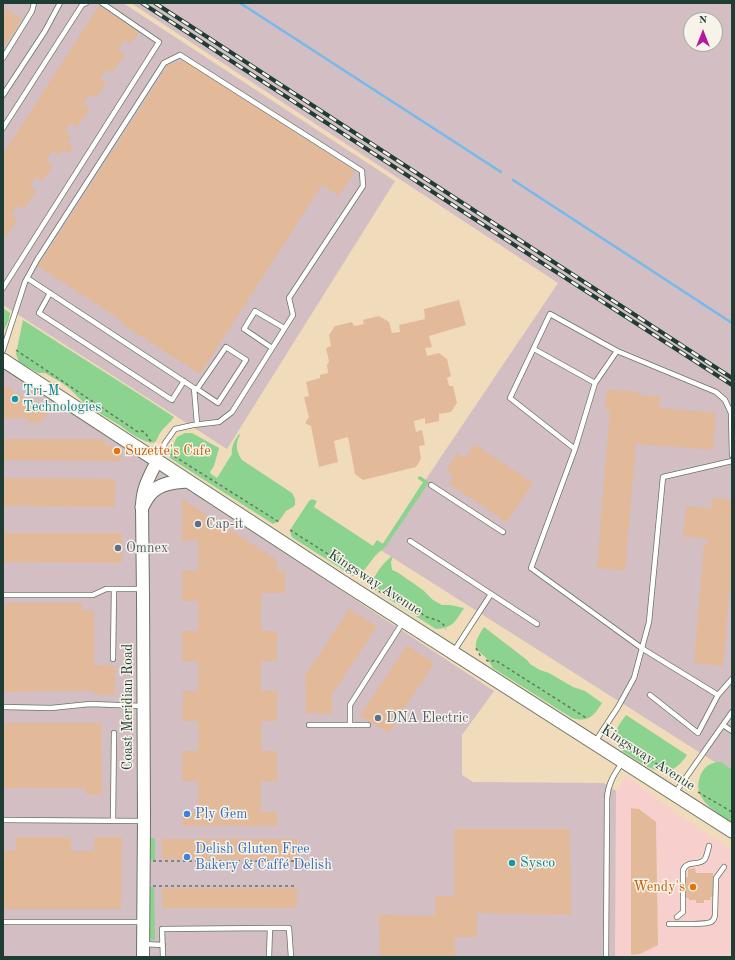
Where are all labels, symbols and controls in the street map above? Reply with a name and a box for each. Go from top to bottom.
north arrow [683,12,723,52]
text: N [699,15,707,26]
place label: Tri-M Technologies [23,383,101,416]
marker: Tri-M Technologies [10,394,20,404]
place label: Suzette's Cafe [125,443,211,459]
marker: Suzette's Cafe [112,446,122,456]
place label: Cap-it [206,516,243,532]
marker: Cap-it [193,519,203,529]
place label: Omnex [126,540,168,556]
marker: Omnex [113,543,123,553]
street label: Kingsway Avenue [325,546,425,620]
street label: Coast Meridian Road [120,644,136,770]
place label: DNA Electric [386,710,468,726]
marker: DNA Electric [373,713,383,723]
street label: Kingsway Avenue [598,721,698,795]
place label: Ply Gem [195,806,247,822]
marker: Ply Gem [182,809,192,819]
place label: Delish Gluten Free Bakery & Caffé Delish [195,841,332,874]
marker: Delish Gluten Free Bakery & Caffé Delish [182,852,192,862]
place label: Sysco [520,855,555,871]
marker: Sysco [507,858,517,868]
place label: Wendy's [633,879,685,895]
marker: Wendy's [688,882,698,892]

